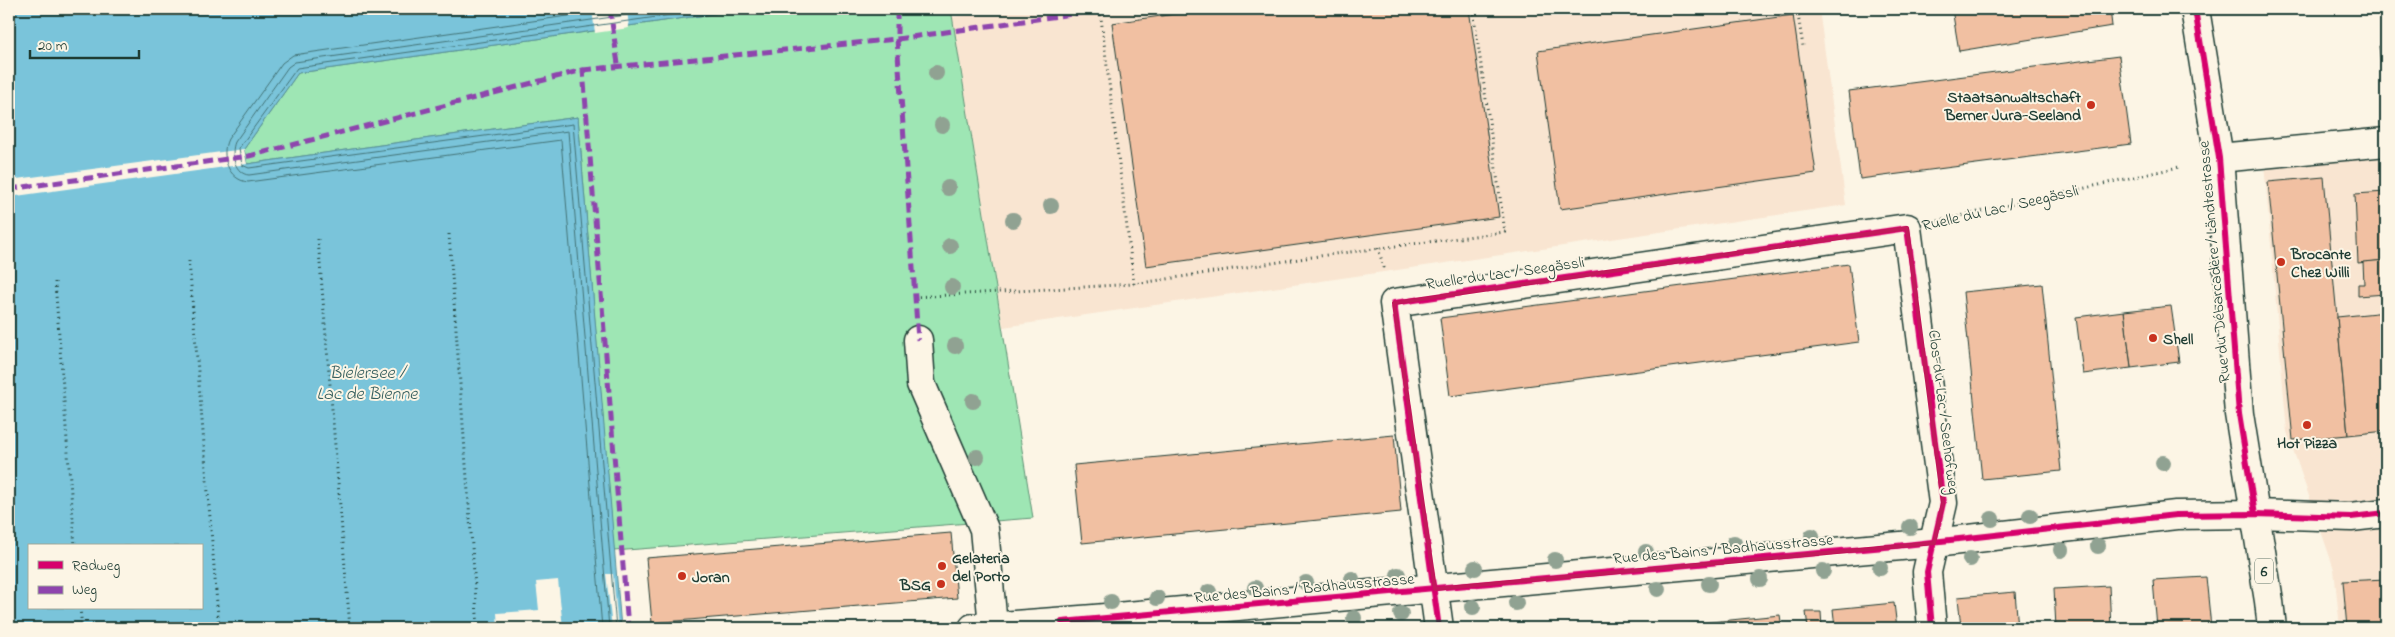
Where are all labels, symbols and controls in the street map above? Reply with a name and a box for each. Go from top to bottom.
scale bar [30,28,139,60]
text: 20 m [38,35,68,57]
place label: Staatsanwaltschaft Berner Jura-Seeland [1944,86,2082,128]
marker: Staatsanwaltschaft Berner Jura-Seeland [2085,99,2097,111]
street label: Rue du Débarcadère / Ländtestrasse [2192,139,2238,384]
street label: Ruelle du Lac / Seegässli [1920,179,2081,239]
place label: Brocante Chez Willi [2290,243,2352,285]
street label: Ruelle du Lac / Seegässli [1424,251,1586,297]
marker: Brocante Chez Willi [2275,256,2287,268]
place label: Shell [2163,328,2194,352]
street label: Clos-du-Lac / Seehofweg [1921,329,1965,496]
marker: Shell [2147,332,2159,344]
water label: Bielersee / Lac de Bienne [317,361,418,408]
marker: Hot Pizza [2301,419,2313,431]
place label: Hot Pizza [2277,432,2337,456]
street label: Rue des Bains / Badhausstrasse [1612,528,1835,572]
legend [28,544,202,610]
place label: Gelateria del Porto [952,547,1010,589]
text: Radweg [72,555,120,578]
road number: 6 [2255,558,2273,584]
marker: Gelateria del Porto [936,560,948,572]
place label: Joran [692,566,730,590]
street label: Rue des Bains / Badhausstrasse [1193,567,1416,611]
marker: Joran [676,570,688,582]
place label: BSG [899,574,931,598]
marker: BSG [935,578,947,590]
text: Weg [72,579,97,602]

